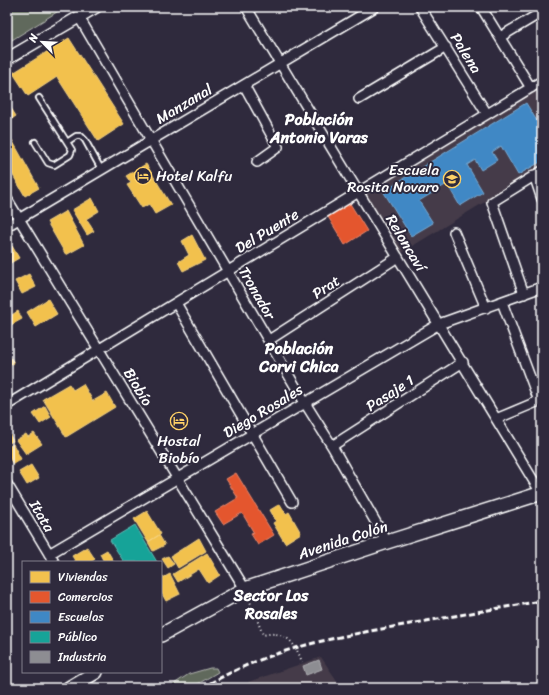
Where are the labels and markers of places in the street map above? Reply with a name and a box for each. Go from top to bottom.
place label: Escuela Rosita Novaro [347,157,440,200]
place label: Hotel Kalfu [156,163,232,189]
hotel icon: Hotel Kalfu [133,166,153,186]
school or university icon: Escuela Rosita Novaro [442,169,462,189]
hotel icon: Hostal Biobío [169,411,189,431]
place label: Hostal Biobío [157,428,201,471]

